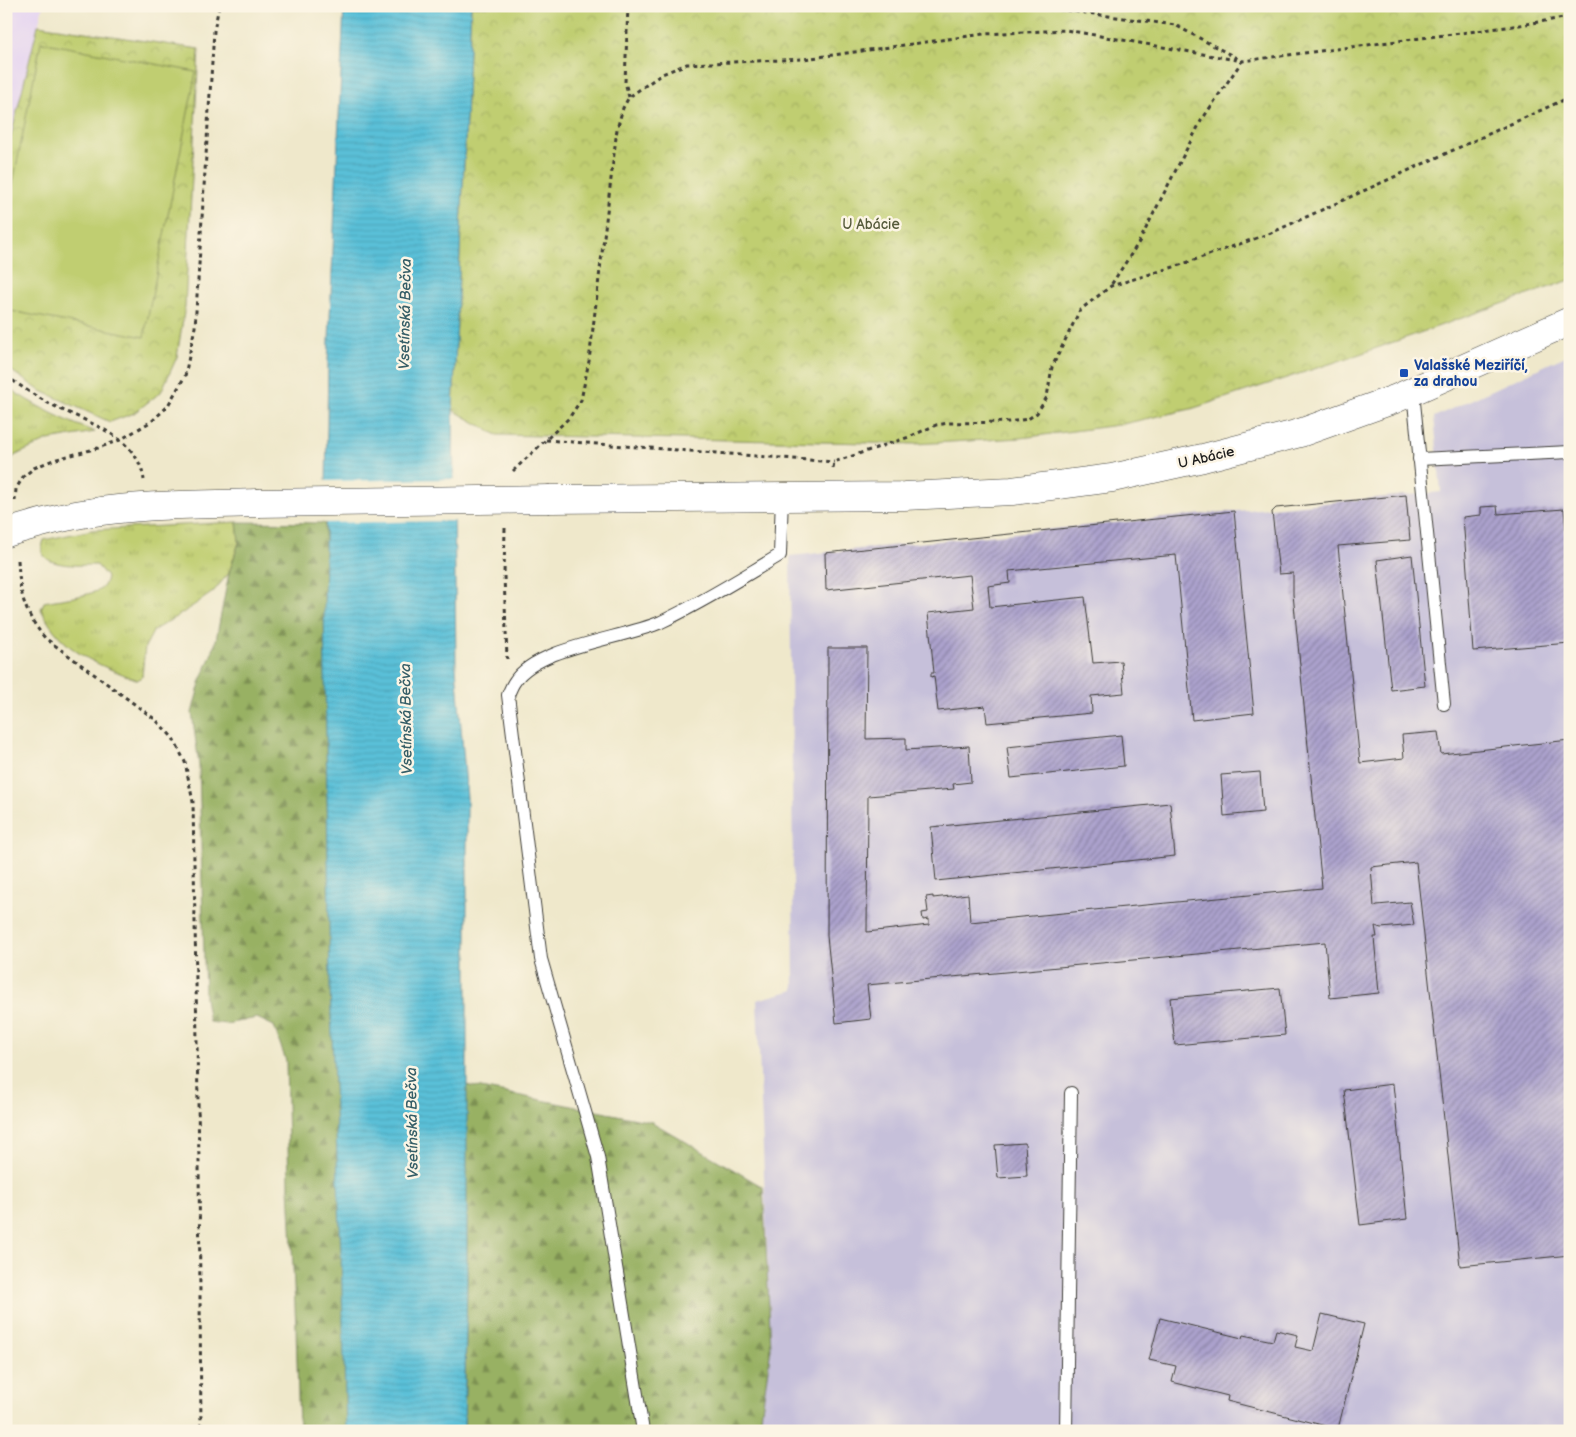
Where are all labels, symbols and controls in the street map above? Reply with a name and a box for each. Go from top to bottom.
park label: U Abácie [842,216,900,233]
water label: Vsetínská Bečva [395,258,416,370]
place label: Valašské Meziříčí, za drahou [1414,357,1528,390]
marker: Valašské Meziříčí, za drahou [1398,367,1410,379]
street label: U Abácie [1176,443,1236,472]
water label: Vsetínská Bečva [396,663,417,775]
water label: Vsetínská Bečva [402,1067,423,1179]

